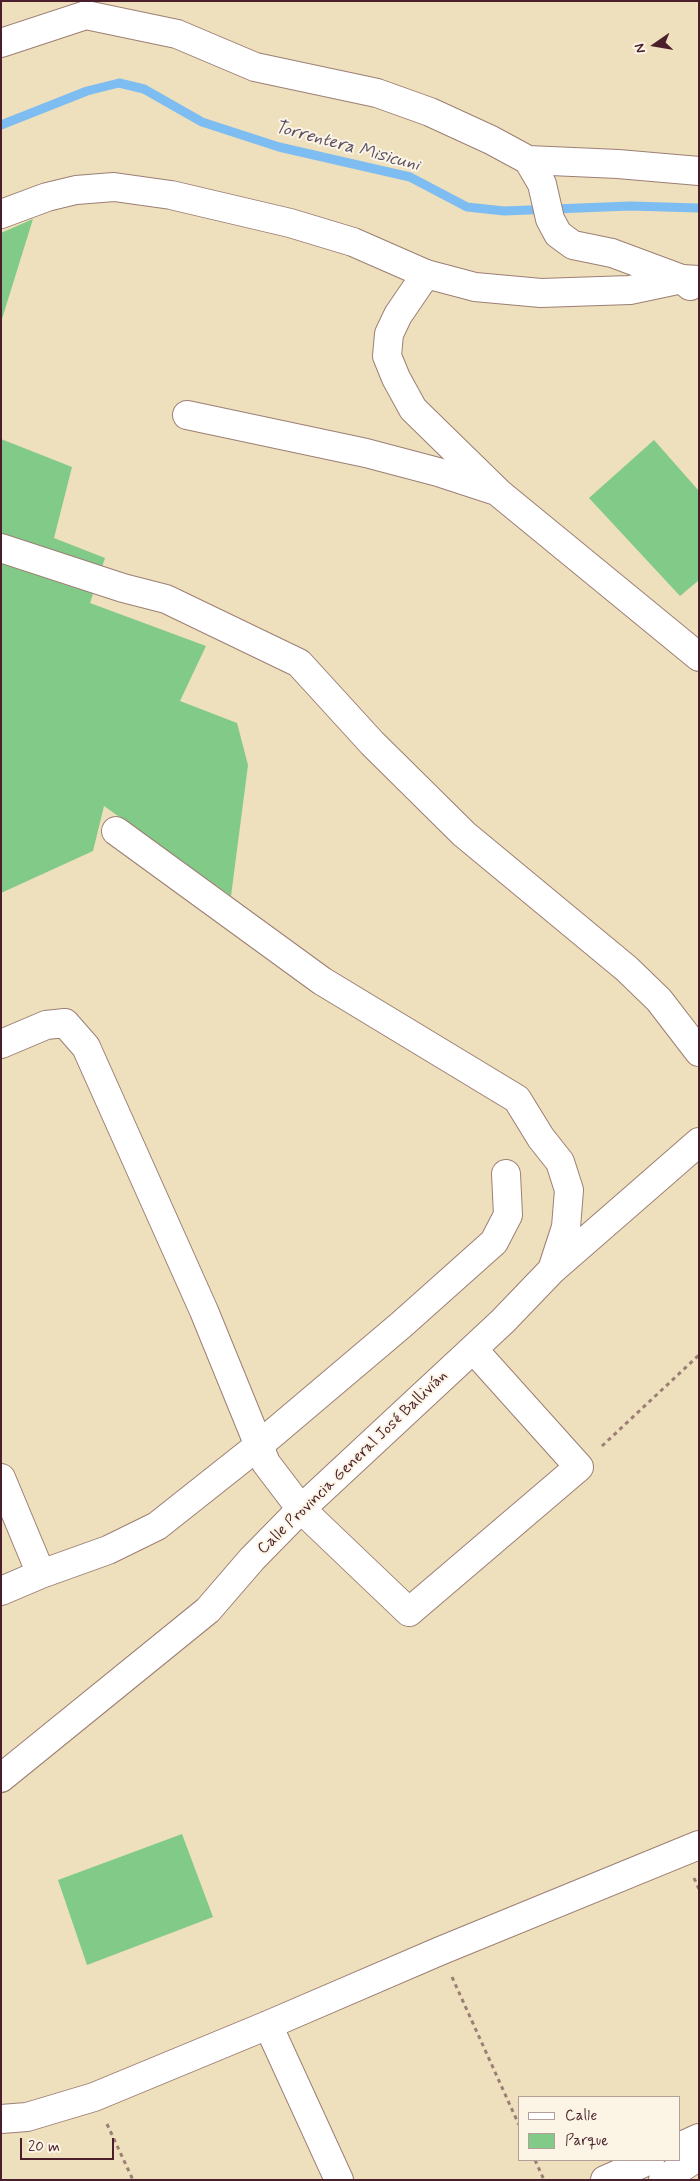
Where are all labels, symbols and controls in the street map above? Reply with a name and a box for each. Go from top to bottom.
north arrow [630,20,680,70]
text: N [631,42,650,55]
water label: Torrentera Misicuni [272,117,422,177]
street label: Calle Provincia General José Ballivián [254,1367,452,1559]
legend [518,2096,680,2161]
text: Calle [565,2106,597,2126]
scale bar [22,2128,116,2160]
text: Parque [565,2131,608,2151]
text: 20 m [28,2137,60,2157]

